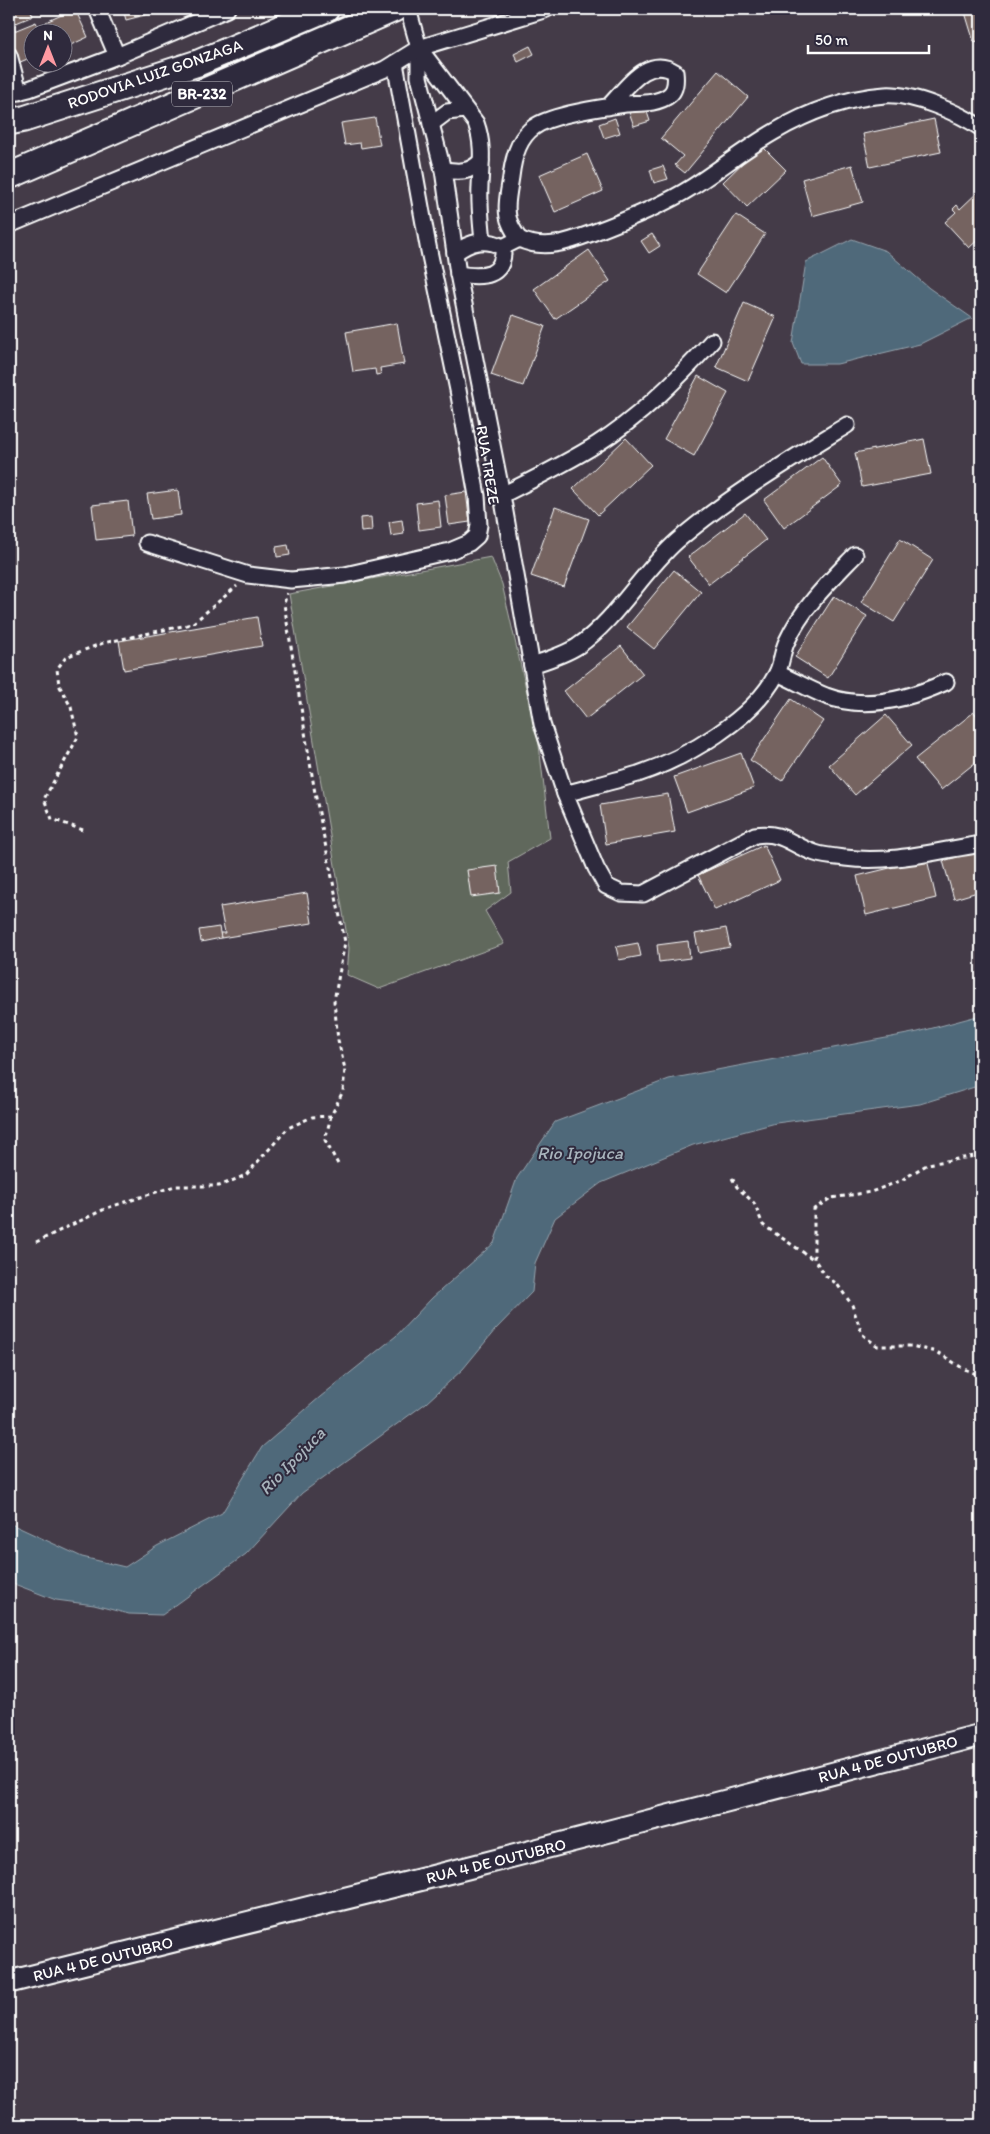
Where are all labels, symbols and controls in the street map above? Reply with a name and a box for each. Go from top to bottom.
north arrow [22,22,72,72]
scale bar [808,22,929,54]
text: N [43,27,53,44]
text: 50 m [815,31,848,49]
street label: RODOVIA LUIZ GONZAGA [65,35,245,113]
road number: BR-232 [172,82,232,106]
street label: RUA TREZE [472,424,504,506]
water label: Rio Ipojuca [537,1142,624,1164]
water label: Rio Ipojuca [254,1422,330,1499]
street label: RUA 4 DE OUTUBRO [816,1731,960,1787]
street label: RUA 4 DE OUTUBRO [424,1834,568,1888]
street label: RUA 4 DE OUTUBRO [31,1932,175,1986]

